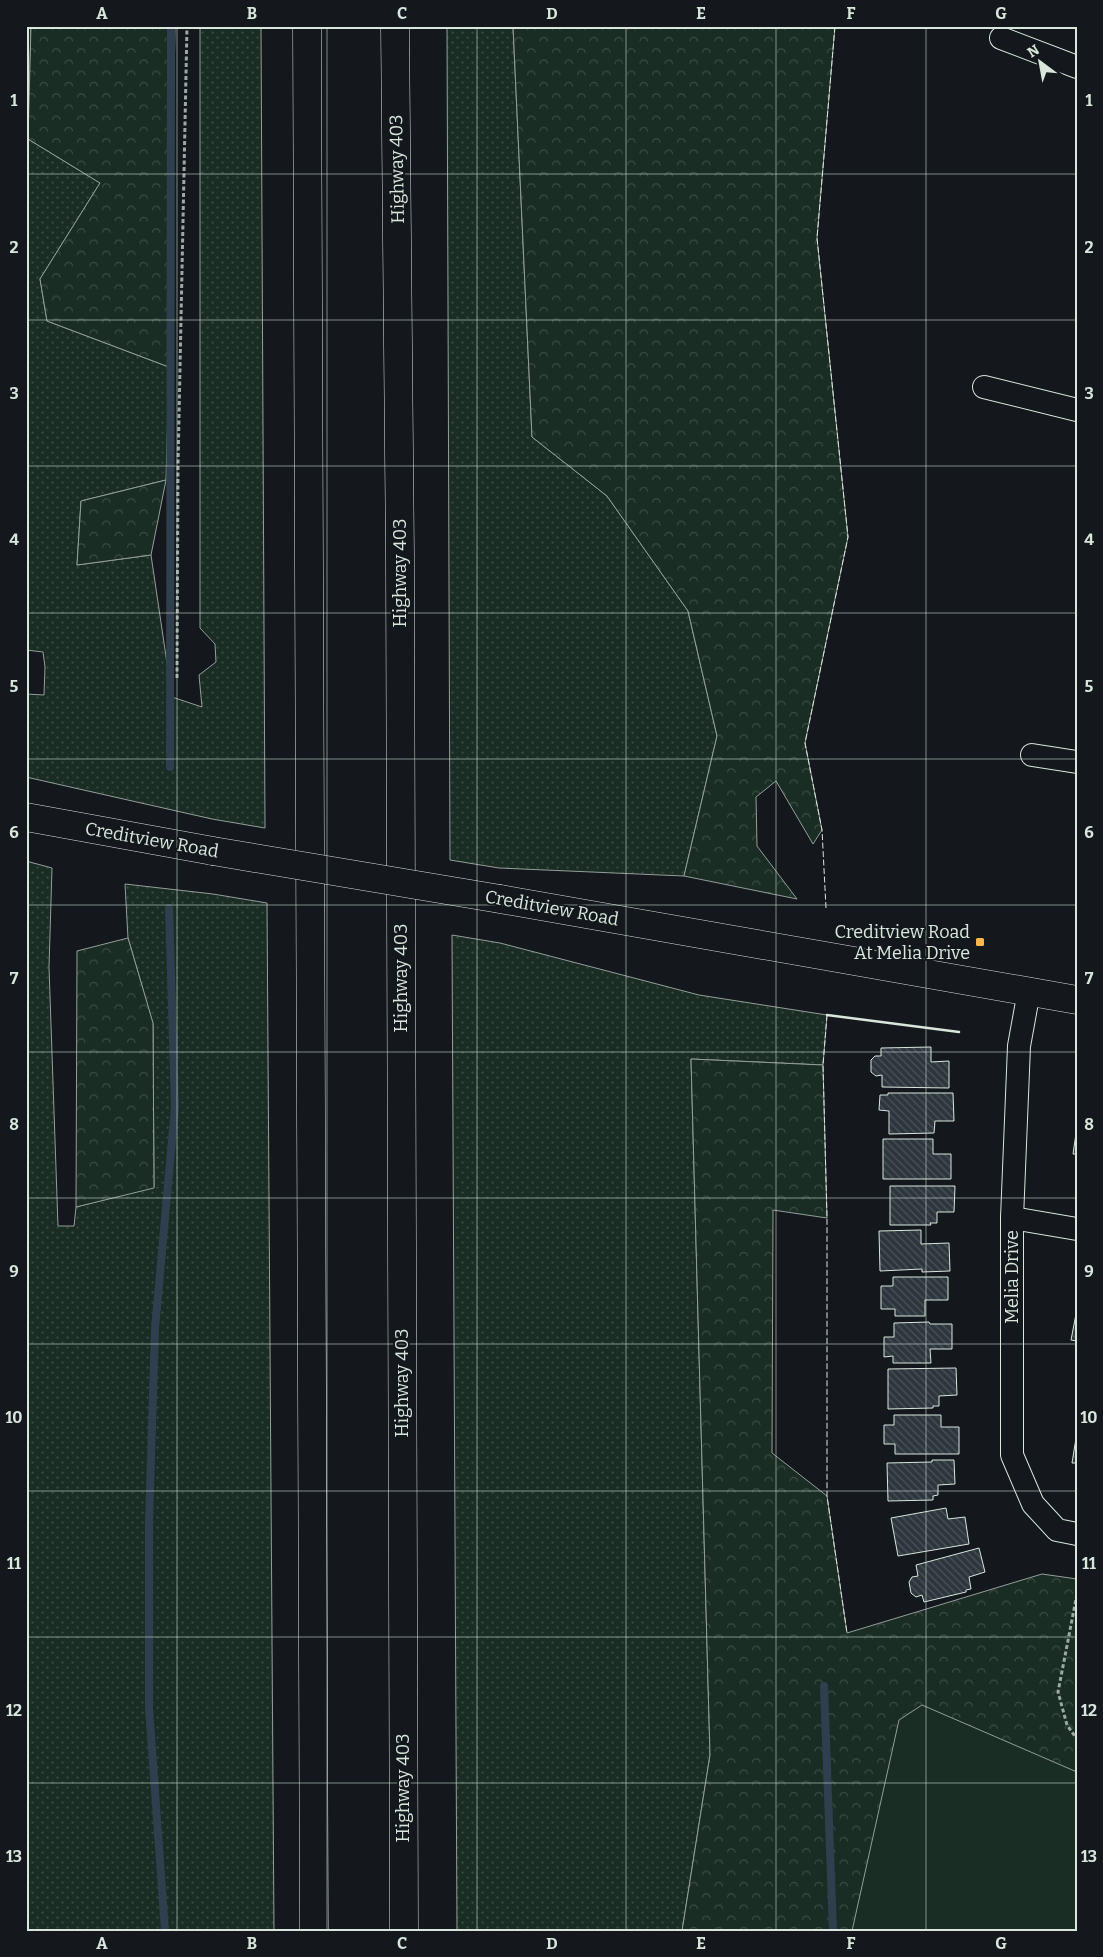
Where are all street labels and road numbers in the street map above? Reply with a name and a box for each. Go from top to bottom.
street label: Highway 403 [385,114,409,224]
street label: Highway 403 [389,518,411,628]
street label: Creditview Road [83,817,221,863]
street label: Creditview Road [483,885,621,931]
street label: Highway 403 [390,923,412,1033]
street label: Melia Drive [1001,1230,1023,1324]
street label: Highway 403 [391,1328,413,1438]
street label: Highway 403 [392,1733,414,1843]

